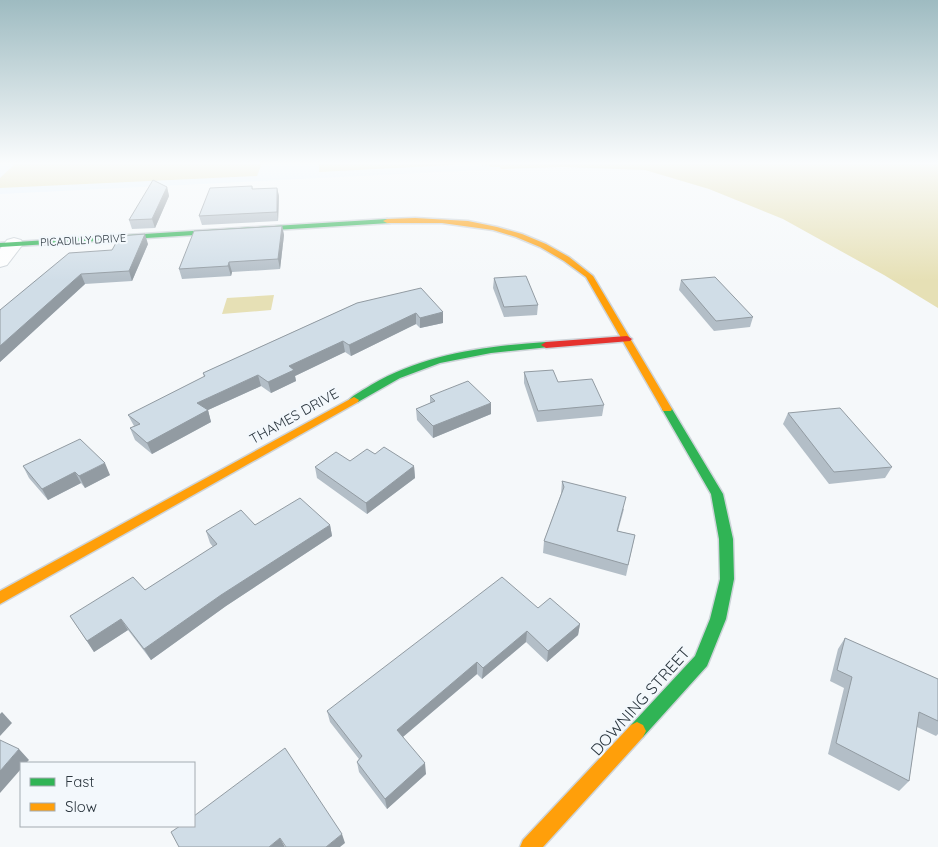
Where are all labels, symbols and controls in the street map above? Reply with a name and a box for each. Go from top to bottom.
street label: PICADILLY DRIVE [40,231,126,249]
street label: THAMES DRIVE [246,384,342,448]
street label: DOWNING STREET [586,642,694,759]
legend [20,762,195,827]
text: Fast [65,772,94,791]
text: Slow [65,797,97,816]

